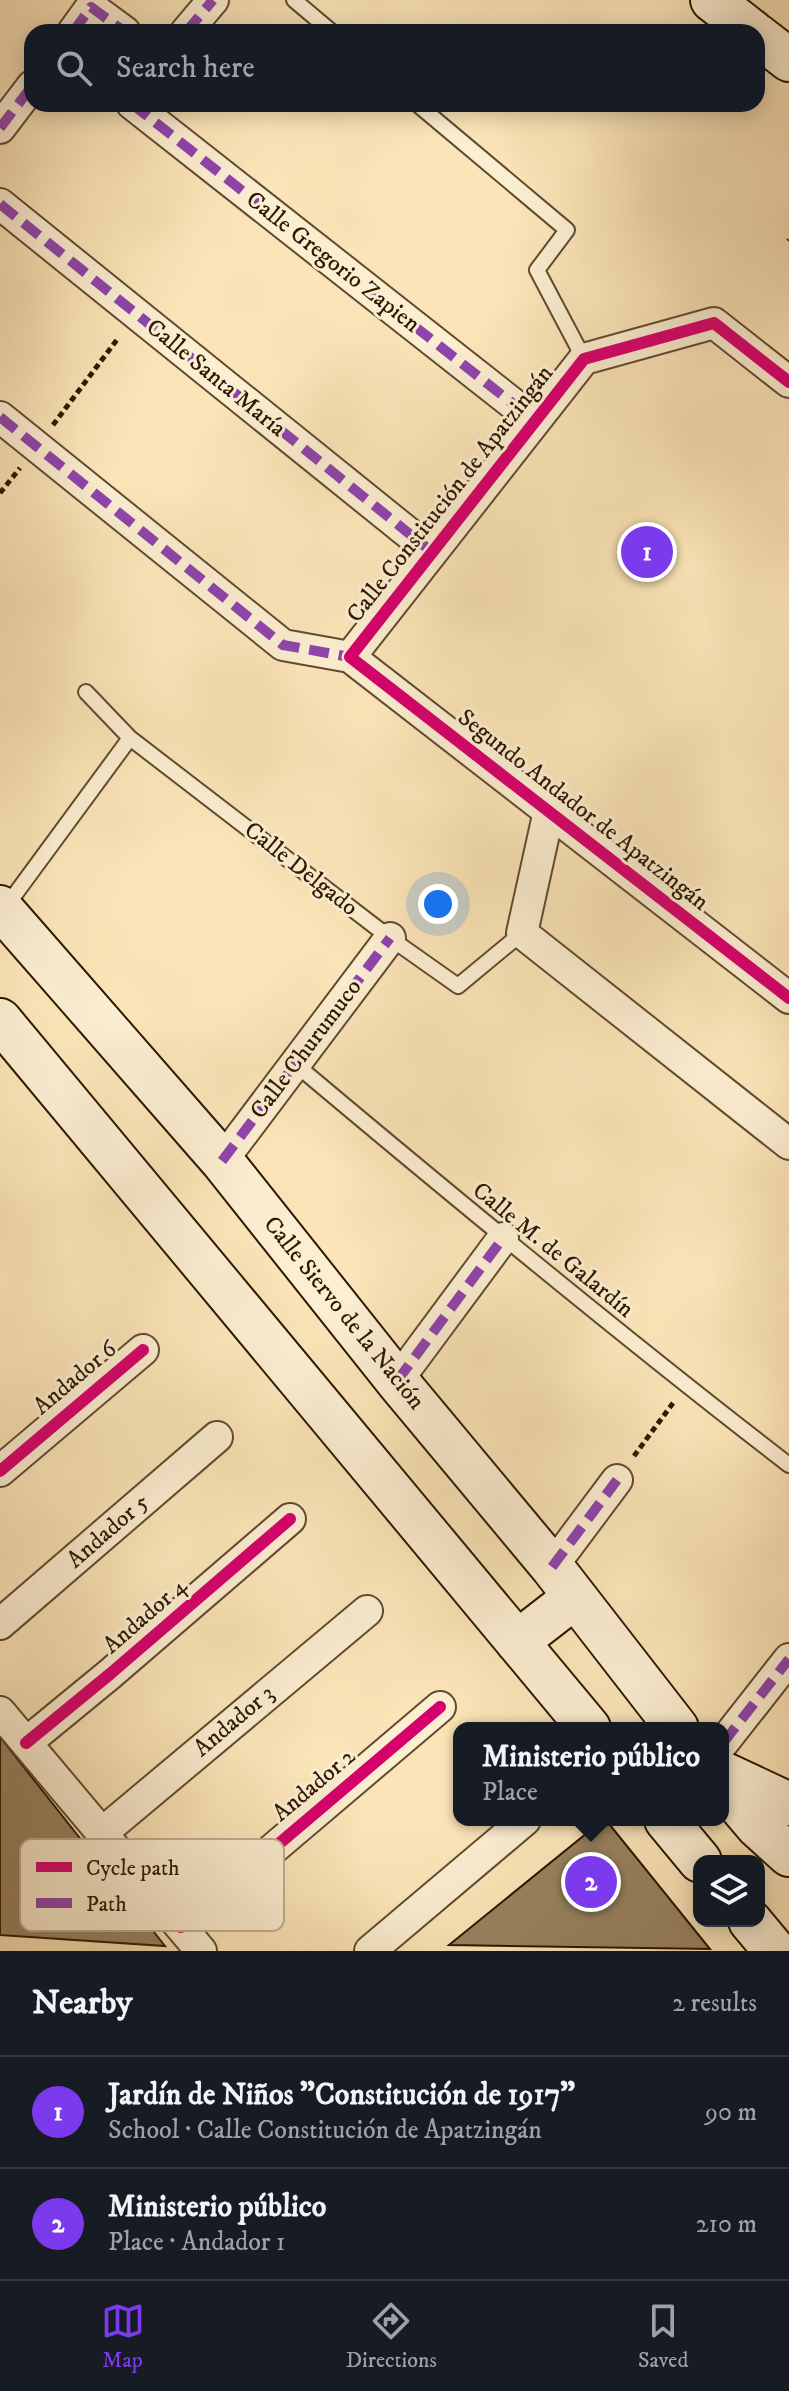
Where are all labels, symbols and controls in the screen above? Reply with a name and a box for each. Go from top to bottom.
search box [24,24,765,112]
icon: search [52,46,96,90]
text: Search here [116,50,255,87]
street label: Calle Gregorio Zapien [240,185,426,340]
street label: Calle Santa María [140,312,293,444]
street label: Calle Constitución de Apatzingán [340,359,560,629]
pin: 1 [621,522,673,582]
street label: Segundo Andador de Apatzingán [451,703,715,918]
street label: Calle Delgado [238,815,364,923]
your location [418,884,458,924]
street label: Calle Churumuco [244,973,368,1125]
street label: Calle M. de Galardín [466,1176,640,1325]
street label: Calle Siervo de la Nación [257,1210,432,1416]
street label: Andador 6 [27,1333,124,1422]
street label: Andador 5 [61,1487,155,1575]
street label: Andador 4 [97,1571,194,1661]
street label: Andador 3 [187,1678,281,1764]
popup [453,1722,729,1826]
text: Ministerio público [482,1739,700,1776]
street label: Andador 2 [266,1741,362,1828]
text: Place [482,1776,538,1809]
legend [20,1839,284,1931]
pin: 2 [565,1852,617,1912]
text: Cycle path [86,1855,180,1882]
map controls [693,1855,765,1927]
button: layers [693,1855,765,1927]
text: Path [86,1891,127,1918]
text: Nearby [32,1982,133,2024]
text: 2 results [672,1987,757,2020]
text: Jardín de Niños "Constitución de 1917" [108,2077,575,2114]
text: 1 [53,2096,63,2129]
text: 90 m [705,2096,757,2129]
text: School · Calle Constitución de Apatzingán [108,2114,542,2147]
text: Ministerio público [108,2189,326,2226]
text: 2 [52,2208,64,2241]
text: 210 m [696,2208,757,2241]
text: Place · Andador 1 [108,2226,286,2259]
tab: Map [101,2299,145,2374]
tab: Directions [346,2299,437,2374]
tab: Saved [638,2299,688,2374]

